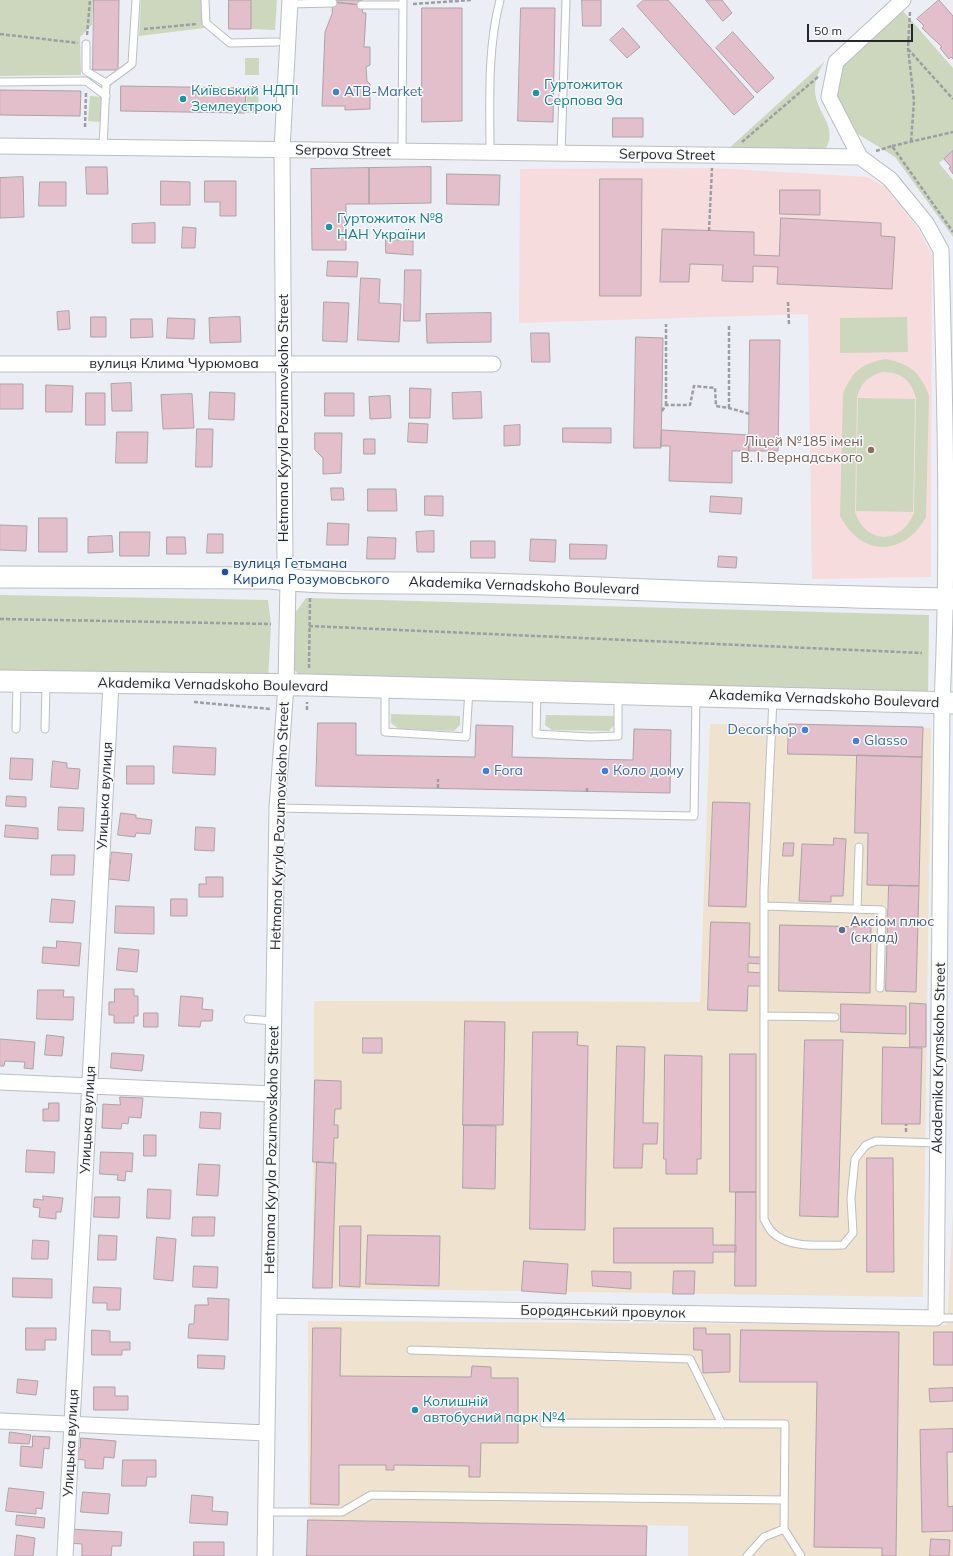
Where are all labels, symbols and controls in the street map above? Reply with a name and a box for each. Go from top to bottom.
scale bar [809,16,915,42]
text: 50 m [814,23,842,38]
place label: Гуртожиток Серпова 9а [544,77,623,110]
place label: Київський НДПІ Землеустрою [191,83,299,116]
place label: ATB-Market [344,84,422,100]
marker: ATB-Market [331,87,341,97]
marker: Гуртожиток Серпова 9а [531,88,541,98]
marker: Київський НДПІ Землеустрою [178,94,188,104]
street label: Serpova Street [295,142,391,160]
street label: Serpova Street [619,146,715,164]
place label: Гуртожиток №8 НАН України [337,211,443,244]
marker: Гуртожиток №8 НАН України [324,222,334,232]
street label: Hetmana Kyryla Pozumovskoho Street [276,294,292,542]
street label: вулиця Клима Чурюмова [89,356,259,372]
place label: Ліцей №185 імені В. І. Вернадського [740,434,863,466]
marker: Ліцей №185 імені В. І. Вернадського [866,445,876,455]
place label: вулиця Гетьмана Кирила Розумовського [233,556,390,588]
marker: вулиця Гетьмана Кирила Розумовського [220,567,230,577]
street label: Akademika Vernadskoho Boulevard [408,574,640,598]
street label: Akademika Vernadskoho Boulevard [98,675,328,695]
street label: Akademika Vernadskoho Boulevard [708,687,940,711]
street label: Hetmana Kyryla Pozumovskoho Street [267,702,293,950]
place label: Decorshop [728,722,797,738]
marker: Decorshop [800,725,810,735]
place label: Glasso [864,733,908,749]
marker: Glasso [851,736,861,746]
street label: Улицька вулиця [94,741,116,851]
place label: Fora [494,763,523,779]
place label: Коло дому [613,763,684,779]
marker: Fora [481,766,491,776]
marker: Коло дому [600,766,610,776]
place label: Аксіом плюс (склад) [850,914,934,946]
marker: Аксіом плюс (склад) [837,925,847,935]
street label: Akademika Krymskoho Street [929,962,949,1154]
street label: Hetmana Kyryla Pozumovskoho Street [261,1026,283,1274]
street label: Улицька вулиця [77,1065,99,1175]
street label: Бородянський провулок [520,1302,686,1322]
street label: Улицька вулиця [60,1388,82,1498]
place label: Колишній автобусний парк №4 [423,1394,565,1426]
marker: Колишній автобусний парк №4 [410,1405,420,1415]

